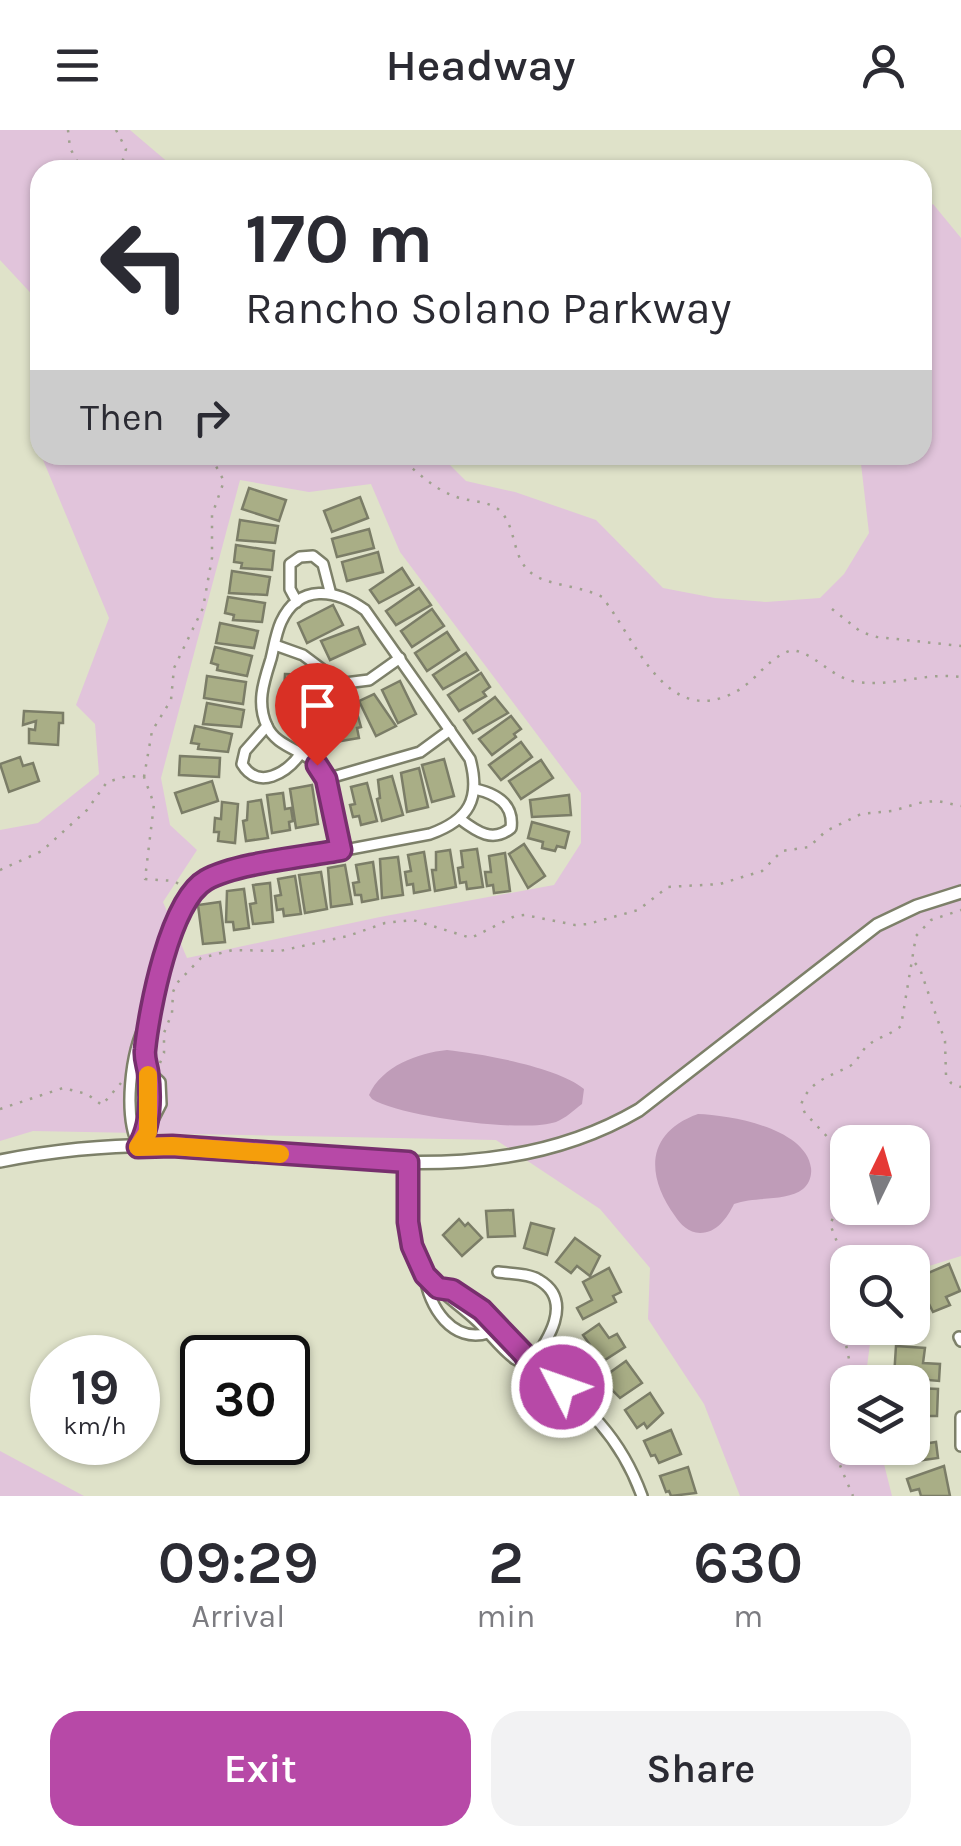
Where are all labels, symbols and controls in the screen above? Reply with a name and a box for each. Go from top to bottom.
icon: menu [50,38,105,93]
icon: person [856,38,911,93]
text: Headway [386,39,575,91]
text: 170 m [245,198,433,280]
icon: left [80,200,210,330]
text: Rancho Solano Parkway [245,282,731,334]
icon: right [184,390,239,445]
text: Then [80,395,164,440]
pin [275,663,360,766]
icon: arrive [290,678,345,733]
north arrow [830,1125,930,1225]
map controls [830,1125,930,1465]
button: search [830,1245,930,1345]
speed limit sign: 30 [180,1335,310,1465]
position arrow [510,1335,614,1439]
text: 19 [71,1358,119,1417]
button: layers [830,1365,930,1465]
text: km/h [63,1411,127,1440]
text: 09:29 [158,1528,319,1598]
text: 2 [488,1528,524,1598]
text: 630 [693,1528,803,1598]
text: Arrival [191,1598,285,1635]
text: min [477,1598,535,1635]
text: m [733,1598,763,1635]
button: Exit [50,1711,471,1826]
button: Share [491,1711,911,1826]

